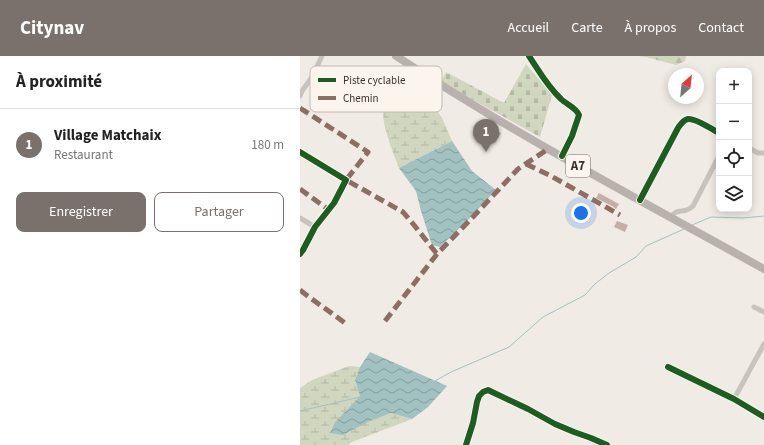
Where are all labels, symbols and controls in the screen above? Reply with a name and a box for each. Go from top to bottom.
text: Citynav [20,15,84,42]
text: Accueil [508,18,549,38]
text: Carte [571,18,603,38]
text: À propos [625,18,676,38]
text: Contact [698,18,744,38]
legend [310,66,442,112]
north arrow [668,68,704,104]
map controls [716,68,752,212]
button: + [716,68,752,104]
text: À proximité [16,70,102,94]
text: Piste cyclable [343,73,406,88]
text: Chemin [343,91,379,106]
button: − [716,104,752,140]
pin: 1 [473,119,499,152]
text: Village Matchaix [54,125,161,146]
text: 1 [26,136,32,154]
text: 180 m [251,136,284,154]
button: locate [716,140,752,176]
text: Restaurant [54,146,113,164]
road number: A7 [566,155,590,177]
button: layers [716,176,752,212]
button: Enregistrer [16,192,146,232]
button: Partager [154,192,284,232]
your location [571,203,591,223]

